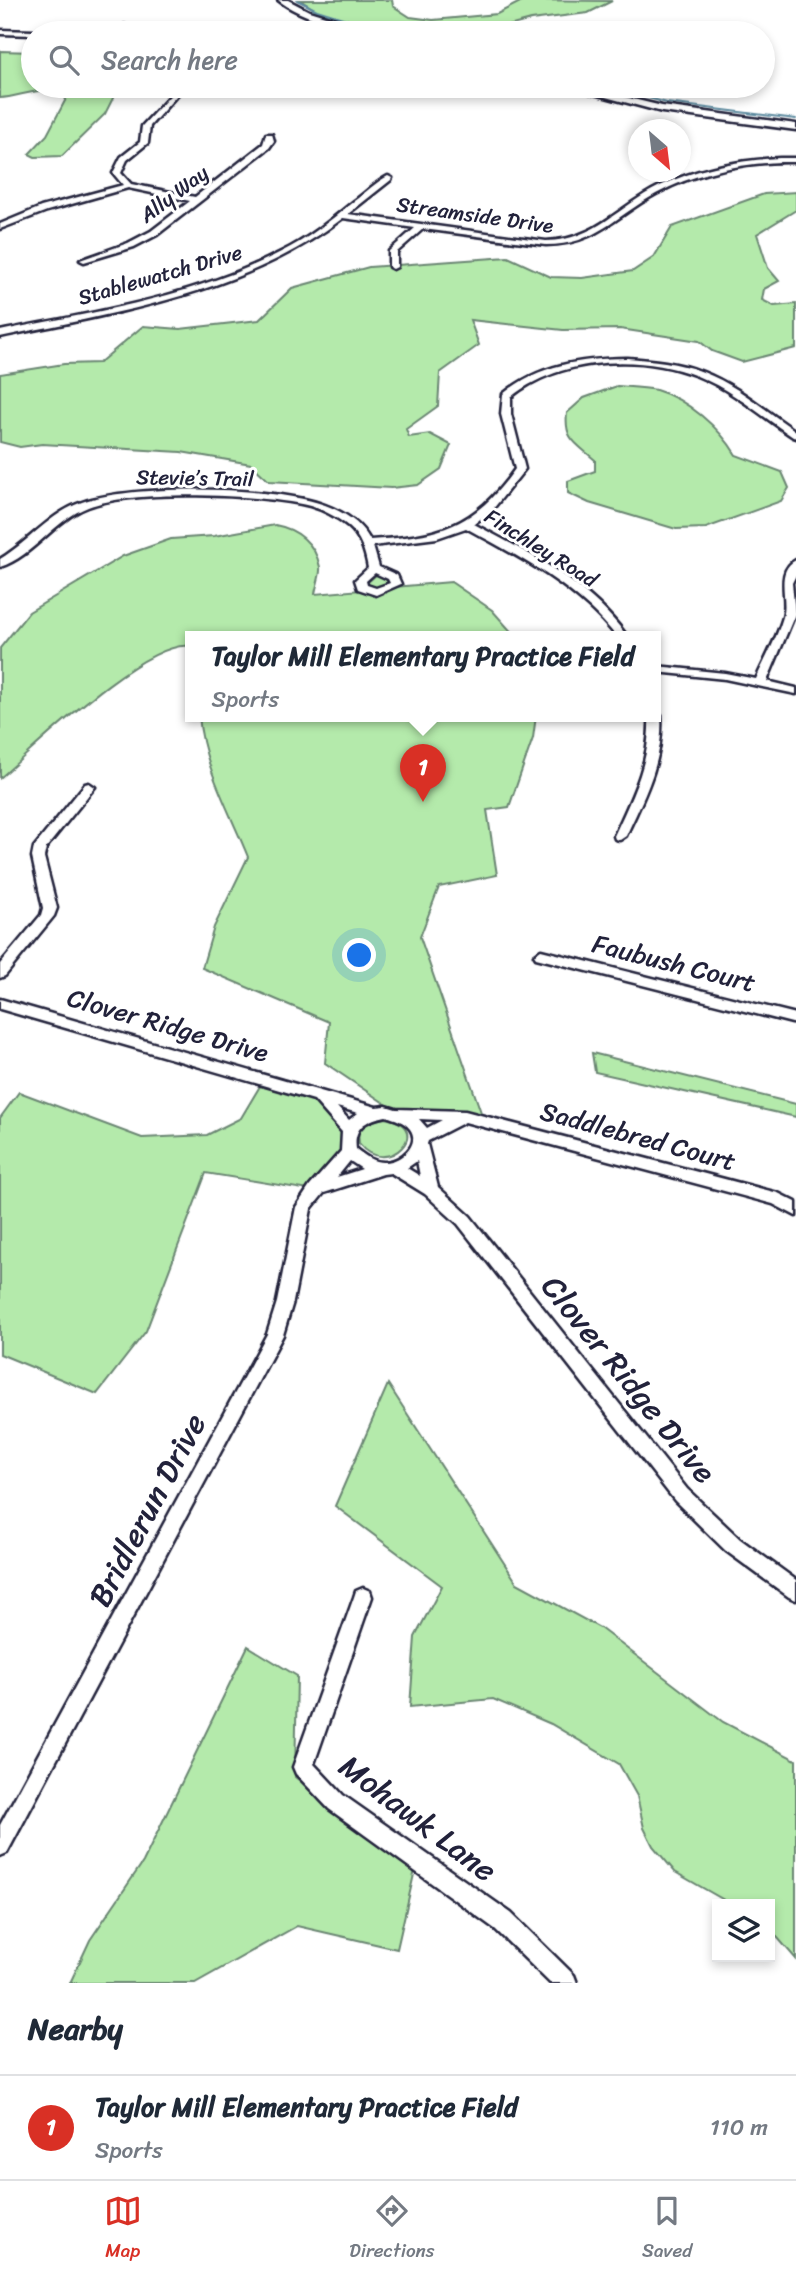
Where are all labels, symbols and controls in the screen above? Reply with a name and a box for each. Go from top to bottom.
search box [21,21,775,98]
text: Search here [101,37,238,83]
icon: search [45,41,83,79]
north arrow [628,119,691,182]
street label: Ally Way [130,155,217,234]
street label: Streamside Drive [394,185,556,245]
street label: Stablewatch Drive [73,233,247,317]
street label: Stevie’s Trail [136,458,255,498]
street label: Finchley Road [477,498,607,599]
popup [185,631,661,722]
text: Taylor Mill Elementary Practice Field [212,633,634,679]
text: Sports [212,679,279,720]
pin: 1 [400,744,446,802]
street label: Faubush Court [587,920,761,1006]
your location [342,938,376,972]
street label: Clover Ridge Drive [62,974,275,1076]
street label: Saddlebred Court [535,1088,741,1184]
street label: Clover Ridge Drive [526,1262,731,1497]
street label: Bridlerun Drive [72,1403,223,1618]
street label: Mohawk Lane [326,1739,510,1897]
map controls [712,1899,775,1962]
button: layers [712,1899,775,1962]
text: Nearby [28,2002,123,2056]
text: Taylor Mill Elementary Practice Field [95,2084,518,2130]
text: 1 [46,2107,56,2148]
text: 110 m [710,2107,768,2148]
text: Sports [95,2130,163,2171]
tab: Map [104,2192,142,2267]
tab: Directions [349,2192,435,2267]
tab: Saved [642,2192,692,2267]

